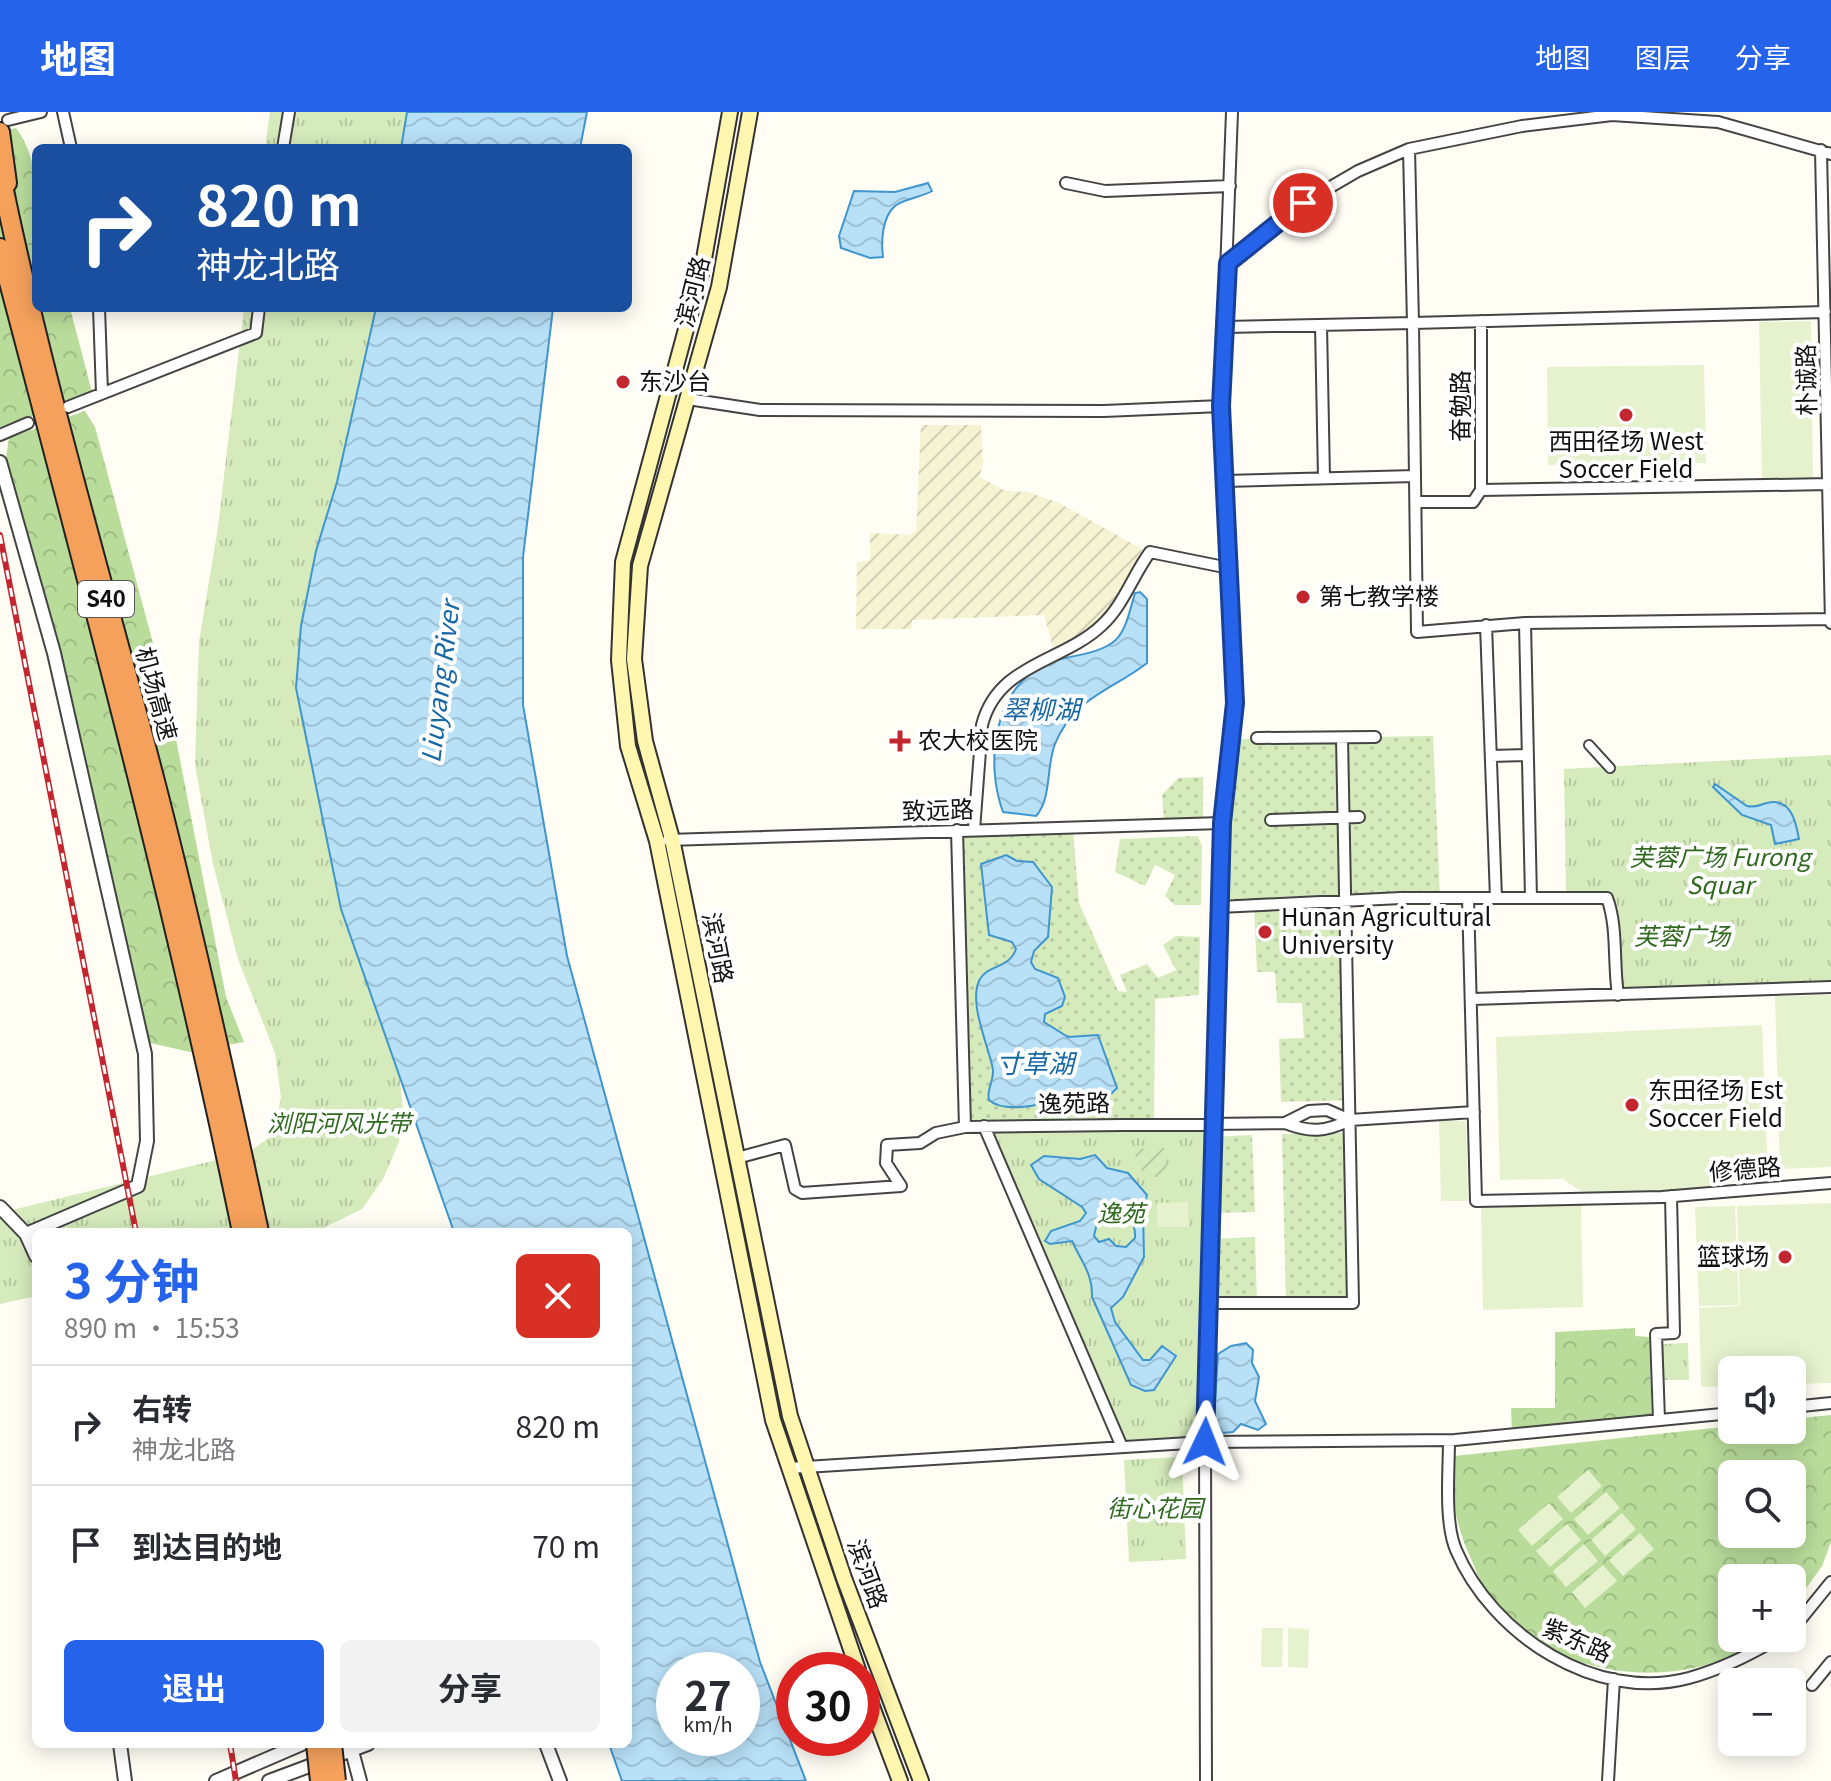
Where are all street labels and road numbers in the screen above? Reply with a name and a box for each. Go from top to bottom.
street label: 滨河路 [665,252,716,331]
street label: 朴诚路 [1786,344,1823,416]
street label: 奋勉路 [1441,370,1476,442]
road number: S40 [78,581,134,617]
street label: 机场高速 [129,642,188,744]
street label: 致远路 [901,790,975,827]
street label: 滨河路 [695,909,744,986]
street label: 逸苑路 [1038,1083,1110,1120]
street label: 修德路 [1707,1147,1782,1188]
street label: 滨河路 [841,1533,898,1613]
street label: 紫东路 [1538,1608,1618,1669]

